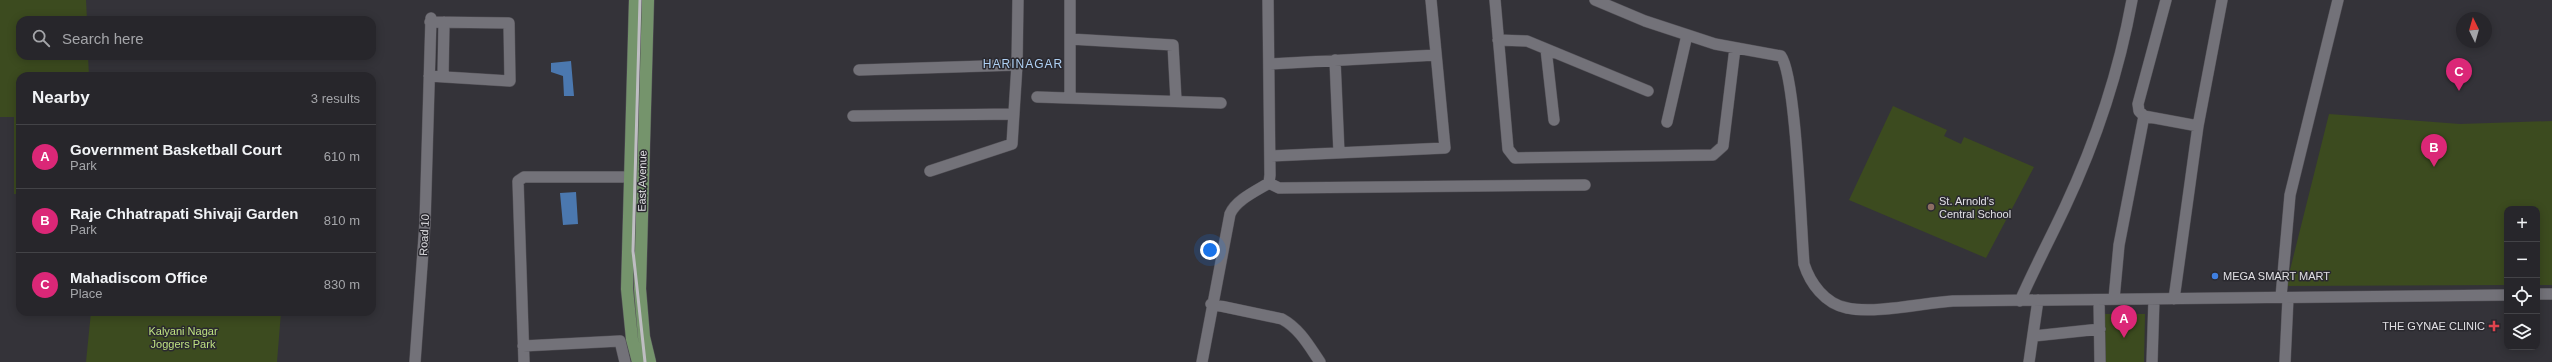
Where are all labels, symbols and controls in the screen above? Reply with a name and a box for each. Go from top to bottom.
north arrow [2456,12,2492,48]
search box [16,16,376,60]
icon: search [30,27,52,49]
text: Search here [62,30,144,47]
district label: HARINAGAR [983,57,1063,71]
pin: C [2446,58,2472,91]
text: Nearby [32,88,90,107]
text: 3 results [311,91,360,106]
pin: B [2421,134,2447,167]
text: Government Basketball Court [70,141,282,158]
text: A [40,149,50,164]
text: 610 m [324,149,360,164]
street label: East Avenue [635,150,649,212]
text: Park [70,158,97,173]
place label: St. Arnold's Central School [1939,195,2011,220]
marker: St. Arnold's Central School [1926,202,1936,212]
text: Raje Chhatrapati Shivaji Garden [70,205,298,222]
map controls [2504,206,2540,350]
button: + [2504,206,2540,242]
text: B [40,213,50,228]
text: 810 m [324,213,360,228]
street label: Road 10 [417,214,431,256]
text: Park [70,222,97,237]
your location [1200,240,1220,260]
button: − [2504,242,2540,278]
text: Mahadiscom Office [70,269,208,286]
place label: MEGA SMART MART [2223,270,2330,282]
marker: MEGA SMART MART [2210,271,2220,281]
text: C [40,277,50,292]
text: 830 m [324,277,360,292]
button: locate [2504,278,2540,314]
text: Place [70,286,103,301]
pin: A [2111,305,2137,338]
button: layers [2504,314,2540,350]
place label: THE GYNAE CLINIC [2382,320,2485,332]
marker: THE GYNAE CLINIC [2488,320,2500,332]
park label: Kalyani Nagar Joggers Park [148,325,218,350]

